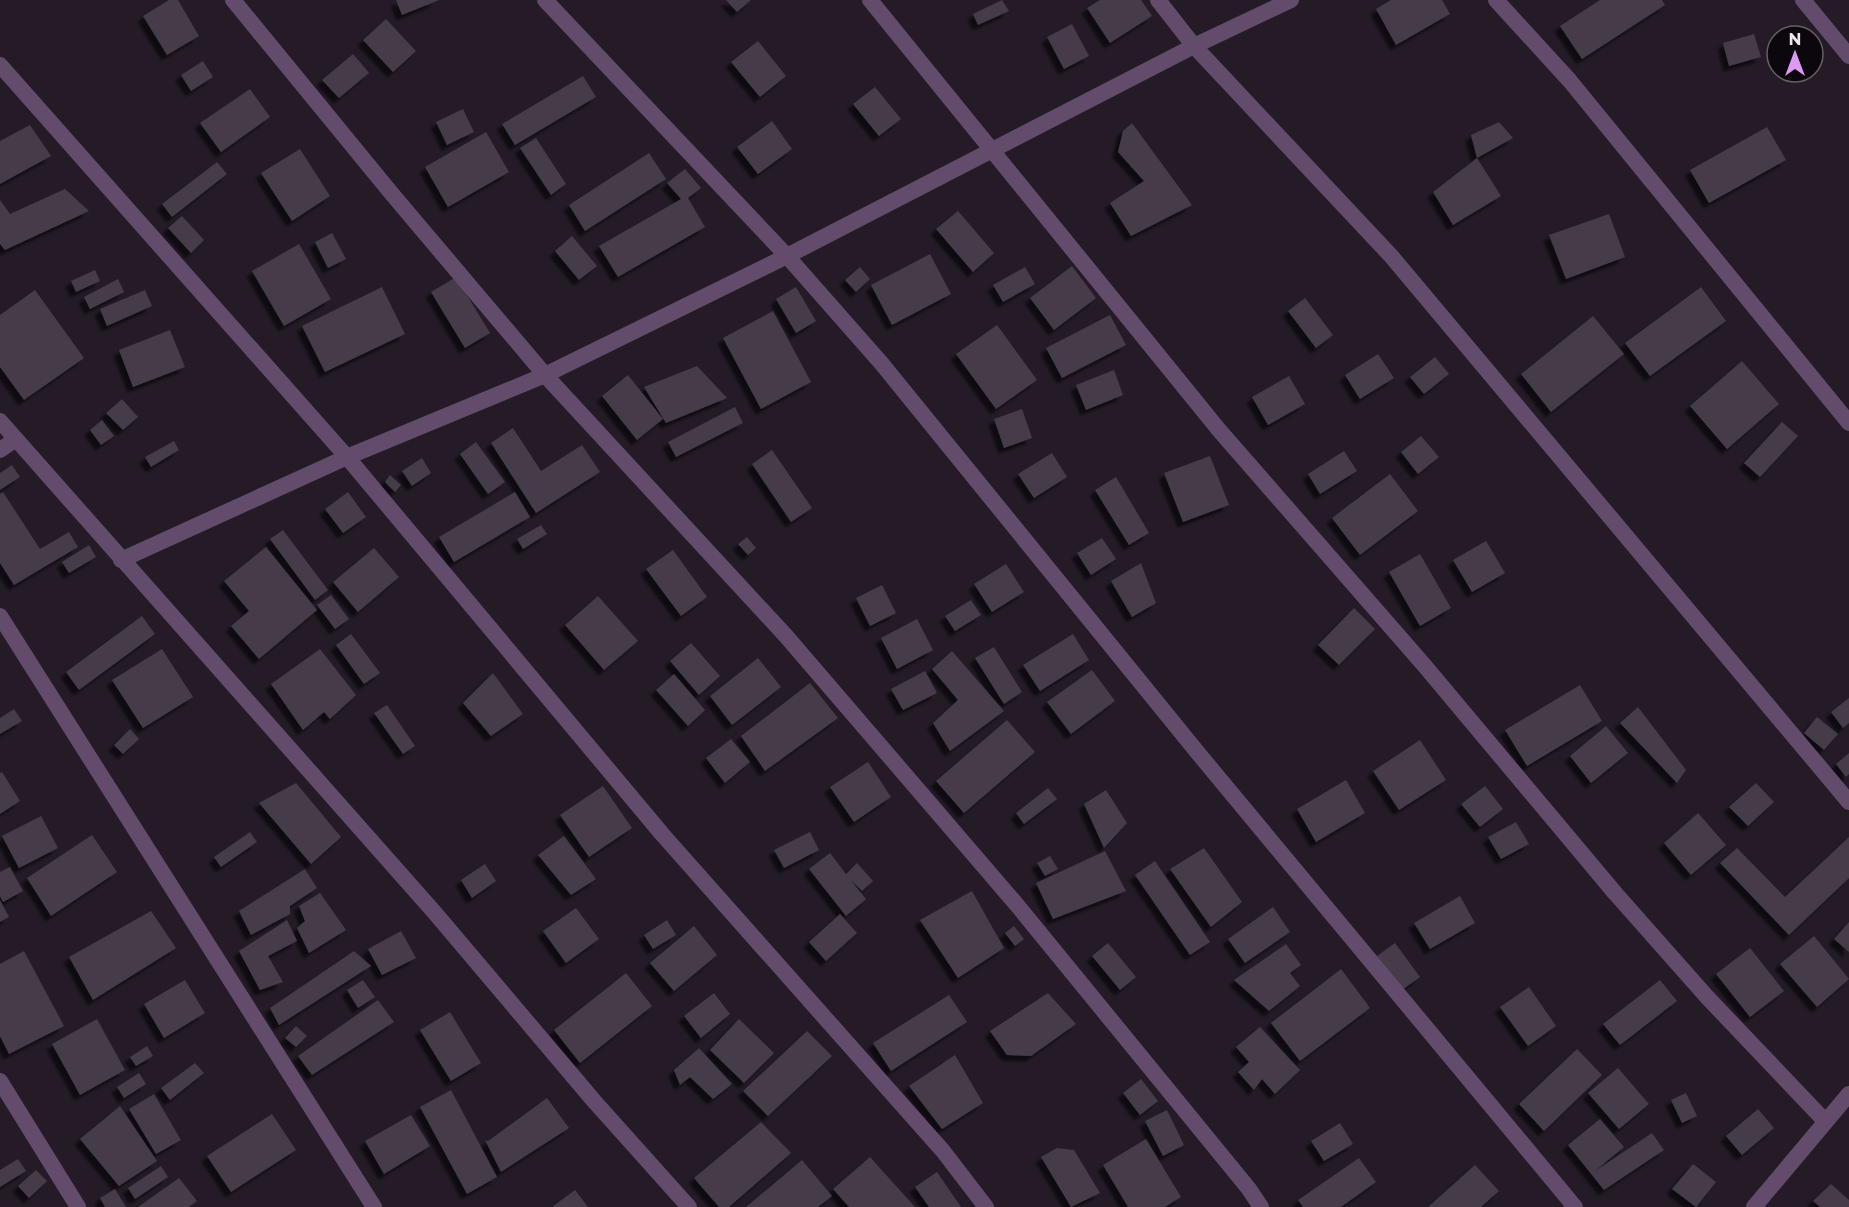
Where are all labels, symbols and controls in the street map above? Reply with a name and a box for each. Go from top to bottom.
north arrow [1765,24,1825,84]
text: N [1789,30,1801,49]

